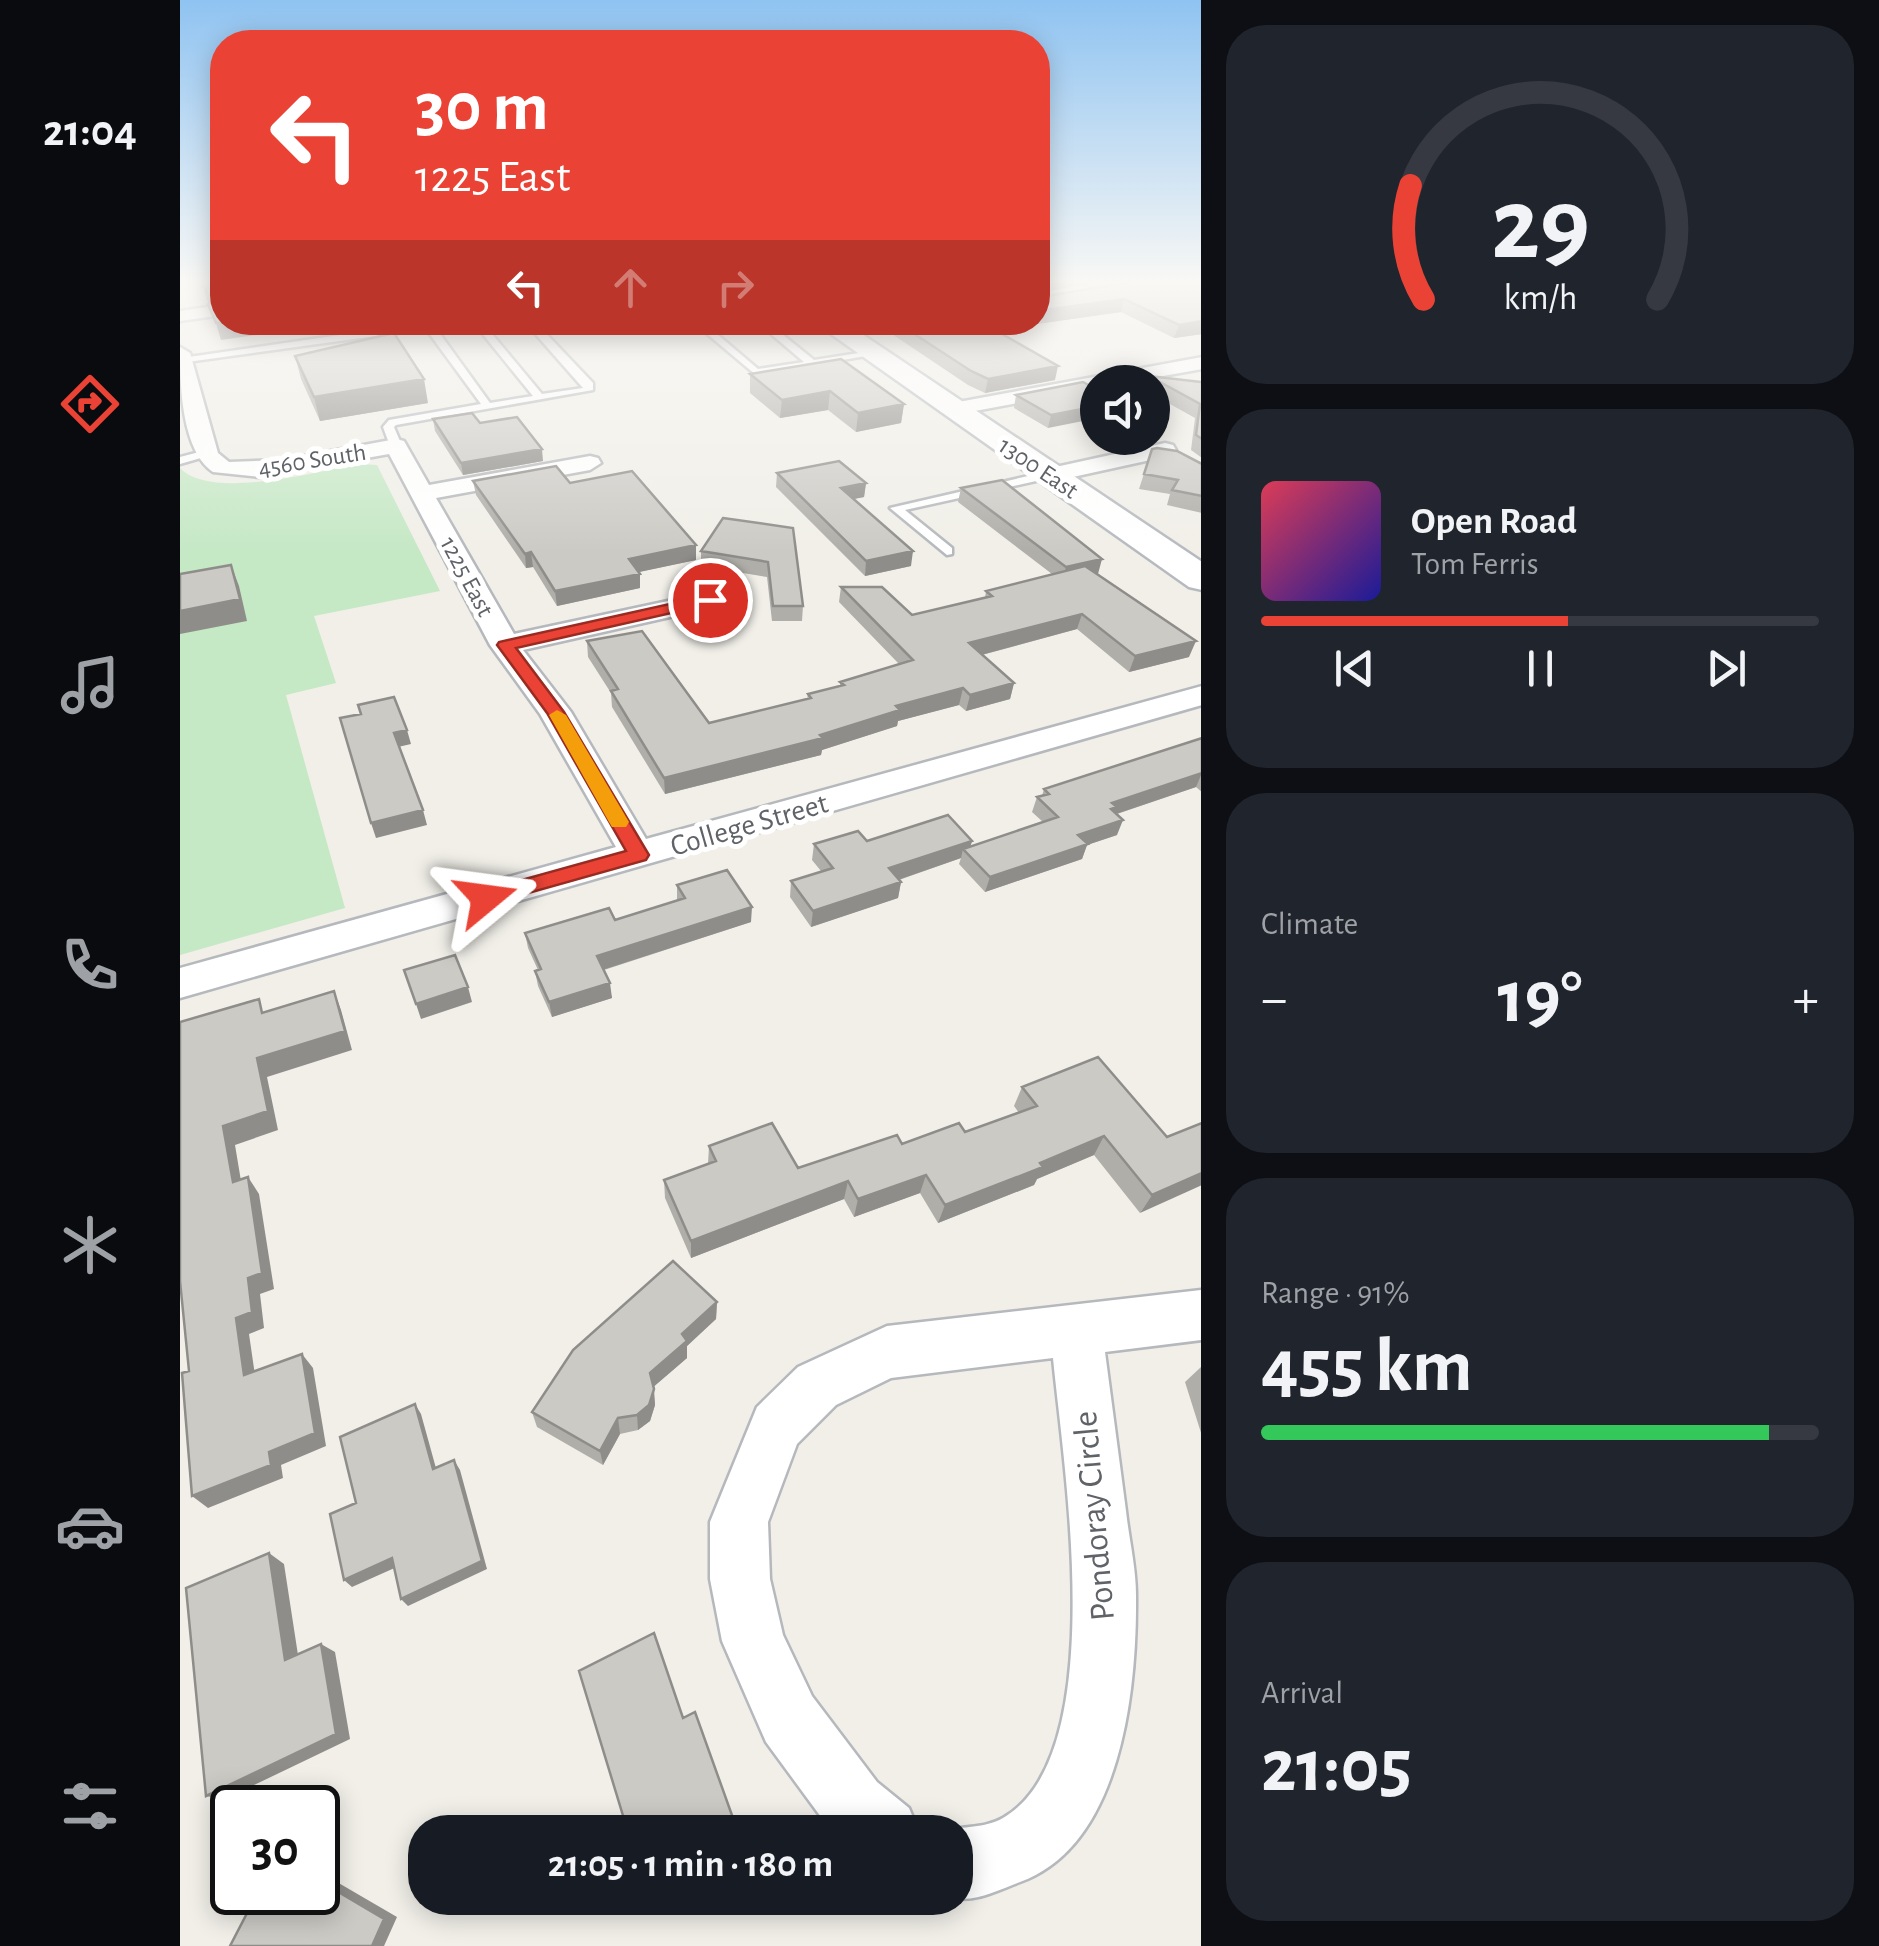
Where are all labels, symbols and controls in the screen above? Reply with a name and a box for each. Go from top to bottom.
icon: left [250,70,380,200]
text: 30 m [415,73,549,143]
text: 21:04 [43,109,137,154]
text: 1225 East [415,155,570,200]
text: 29 [1490,174,1590,278]
icon: left [498,260,553,315]
icon: ahead [603,260,658,315]
icon: right [708,260,763,315]
text: km/h [1503,280,1577,316]
map controls [1080,365,1170,455]
button: sound [1080,365,1170,455]
icon: directions [55,369,125,439]
street label: 1300 East [994,433,1082,504]
street label: 4560 South [257,440,368,481]
text: Open Road [1411,503,1577,541]
street label: 1225 East [435,533,498,621]
text: Tom Ferris [1411,548,1539,580]
pin [668,558,753,643]
icon: arrive [683,573,738,628]
icon: previous [1327,641,1382,696]
icon: pause [1513,641,1568,696]
icon: next [1699,641,1754,696]
icon: music [55,650,125,720]
street label: College Street [667,788,832,862]
position arrow [434,846,538,950]
text: Climate [1261,908,1358,940]
icon: phone [55,930,125,1000]
text: 19° [1497,961,1583,1036]
text: − [1261,972,1287,1027]
text: + [1793,972,1819,1027]
icon: climate [55,1210,125,1280]
text: Range · 91% [1261,1277,1410,1309]
text: 455 km [1261,1330,1473,1405]
street label: Pondoray Circle [1068,1410,1121,1622]
icon: car [55,1491,125,1561]
text: Arrival [1261,1677,1343,1709]
text: 21:05 [1261,1730,1412,1805]
icon: filters [55,1771,125,1841]
speed limit sign: 30 [210,1785,340,1915]
text: 21:05 · 1 min · 180 m [548,1846,833,1884]

